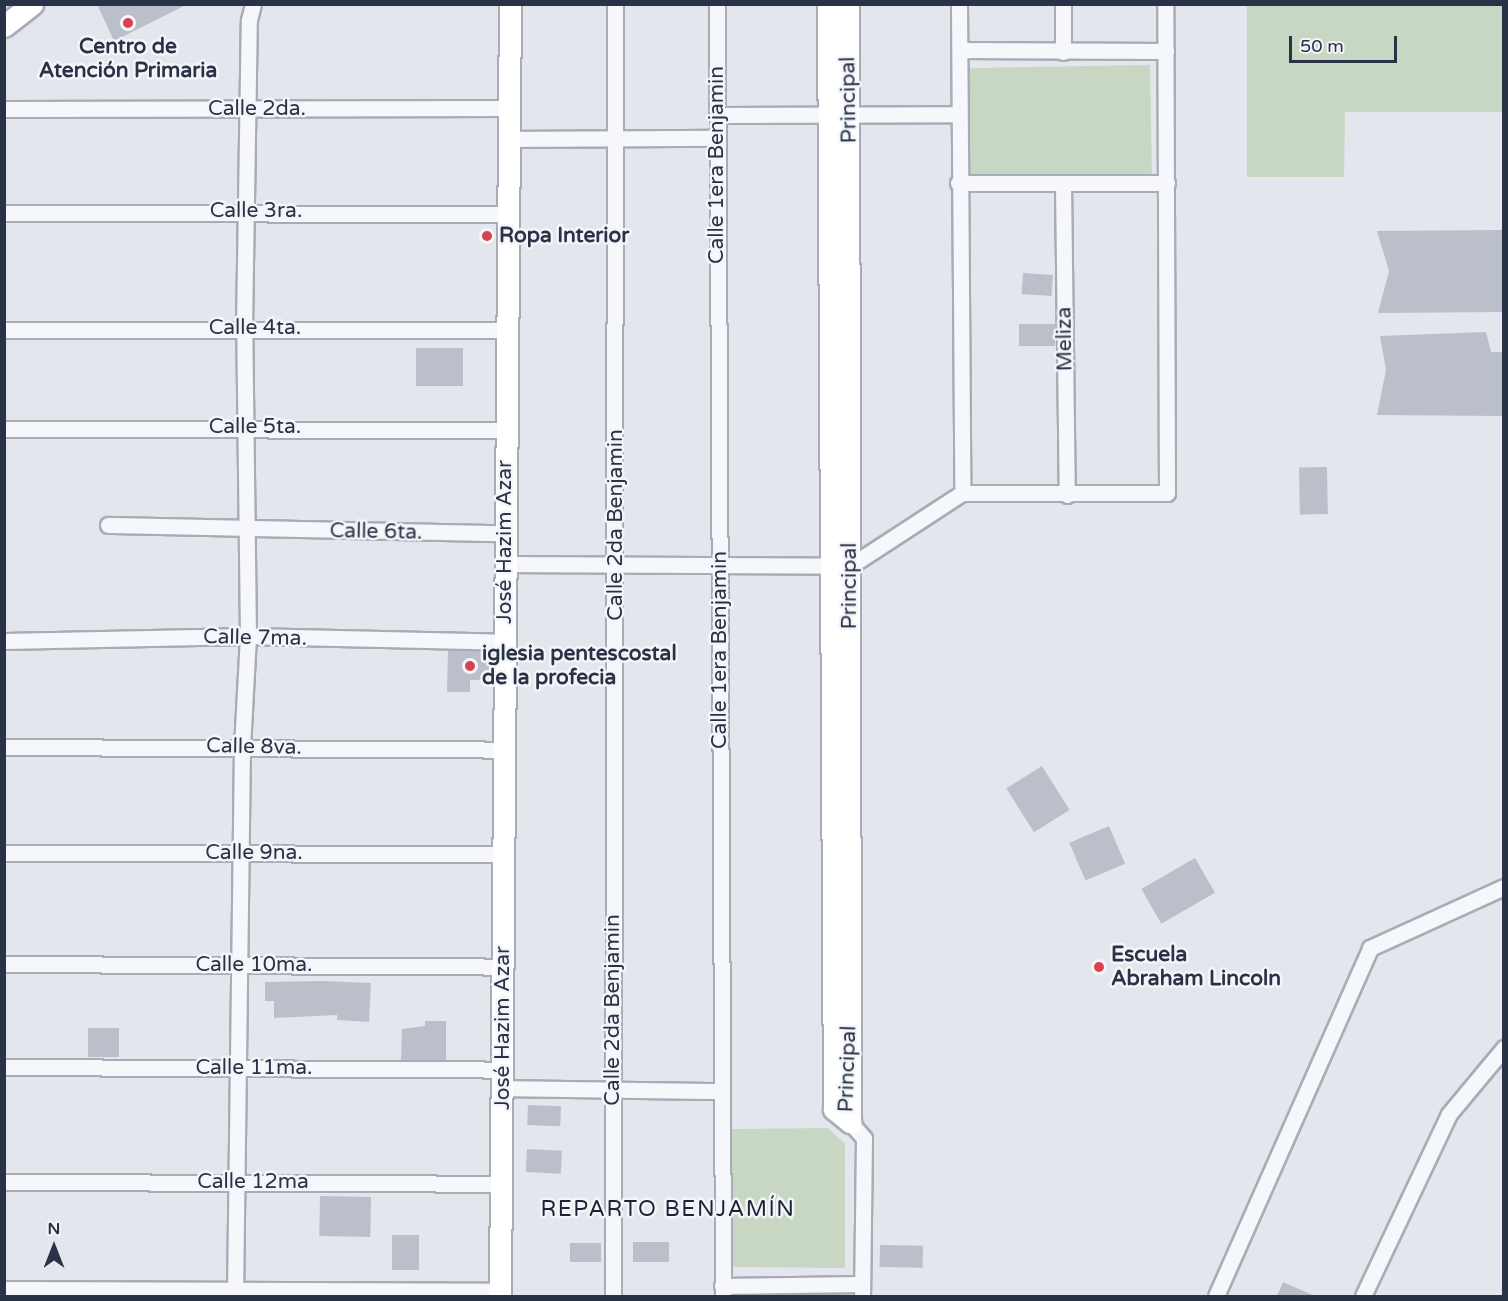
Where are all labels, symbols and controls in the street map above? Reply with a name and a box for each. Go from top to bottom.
marker: Centro de Atención Primaria [119,14,137,32]
scale bar [1292,24,1400,62]
place label: Centro de Atención Primaria [39,34,217,84]
text: 50 m [1300,35,1344,57]
street label: Principal [836,56,862,144]
street label: Calle 1era Benjamin [704,66,730,264]
street label: Calle 2da. [208,96,306,122]
street label: Calle 3ra. [210,198,302,224]
place label: Ropa Interior [499,223,629,249]
marker: Ropa Interior [480,229,494,243]
street label: Meliza [1052,306,1078,372]
street label: Calle 4ta. [209,315,301,341]
street label: Calle 5ta. [209,414,301,440]
street label: Calle 2da Benjamin [603,429,629,621]
street label: José Hazim Azar [492,460,518,624]
street label: Calle 6ta. [329,519,423,545]
street label: Principal [837,543,863,629]
street label: Calle 1era Benjamin [707,551,733,749]
street label: Calle 7ma. [203,624,307,652]
place label: iglesia pentescostal de la profecia [482,641,677,691]
marker: iglesia pentescostal de la profecia [463,659,477,673]
street label: Calle 8va. [206,734,302,760]
street label: Calle 9na. [205,840,303,866]
street label: Calle 2da Benjamin [600,914,626,1106]
place label: Escuela Abraham Lincoln [1111,942,1281,992]
street label: José Hazim Azar [490,946,516,1110]
street label: Calle 10ma. [195,952,313,978]
marker: Escuela Abraham Lincoln [1092,960,1106,974]
street label: Principal [834,1025,862,1113]
street label: Calle 11ma. [195,1055,313,1081]
street label: Calle 12ma [197,1169,309,1195]
district label: REPARTO BENJAMÍN [541,1197,795,1223]
north arrow [24,1217,84,1277]
text: N [48,1219,60,1239]

